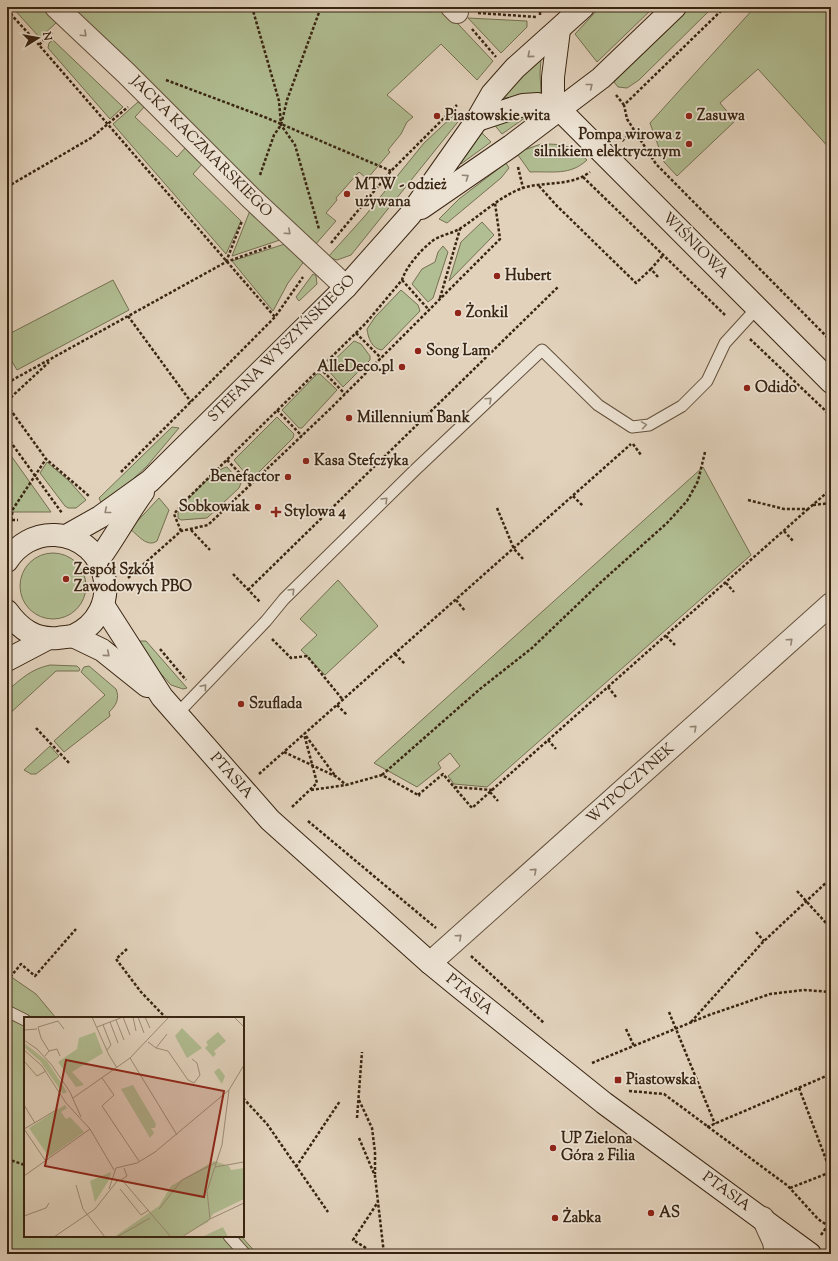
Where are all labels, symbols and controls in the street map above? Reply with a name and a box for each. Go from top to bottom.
north arrow [18,18,58,58]
text: N [38,29,56,42]
one-way arrow [79,29,87,37]
one-way arrow [527,51,535,58]
street label: JACKA KACZMARSKIEGO [125,71,277,223]
one-way arrow [586,84,593,91]
place label: Piastowskie wita [445,106,550,127]
place label: Zasuwa [697,106,745,127]
marker: Piastowskie wita [432,111,442,121]
marker: Zasuwa [684,111,694,121]
place label: Pompa wirowa z silnikiem elektrycznym [534,125,682,163]
marker: Pompa wirowa z silnikiem elektrycznym [684,139,694,149]
place label: MTW - odzież używana [355,175,447,213]
one-way arrow [461,175,468,182]
marker: MTW - odzież używana [342,189,352,199]
street label: WIŚNIOWA [657,207,734,284]
one-way arrow [283,227,291,235]
place label: Hubert [505,266,552,287]
street label: STEFANA WYSZYŃSKIEGO [202,269,361,428]
marker: Hubert [492,271,502,281]
place label: Żonkil [466,301,509,324]
marker: Żonkil [453,308,463,318]
place label: Song Lam [426,341,491,362]
marker: Song Lam [413,346,423,356]
place label: AlleDeco.pl [317,357,395,378]
marker: AlleDeco.pl [397,362,407,372]
place label: Odido [755,378,797,399]
marker: Odido [742,383,752,393]
one-way arrow [484,398,491,405]
place label: Millennium Bank [357,408,471,429]
marker: Millennium Bank [344,413,354,423]
one-way arrow [641,421,647,430]
place label: Kasa Stefczyka [314,451,409,472]
marker: Kasa Stefczyka [301,456,311,466]
place label: Benefactor [210,467,280,488]
marker: Benefactor [283,472,293,482]
place label: Sobkowiak [179,497,251,518]
one-way arrow [380,497,387,505]
marker: Sobkowiak [253,502,263,512]
place label: Stylowa 4 [284,502,347,523]
one-way arrow [104,507,111,514]
marker: Stylowa 4 [271,507,281,517]
place label: Zespół Szkół Zawodowych PBO [74,560,192,598]
marker: Zespół Szkół Zawodowych PBO [61,574,71,584]
one-way arrow [287,588,295,596]
one-way arrow [785,638,793,646]
one-way arrow [102,649,110,656]
one-way arrow [199,684,206,691]
place label: Szuflada [249,694,303,715]
marker: Szuflada [236,699,246,709]
one-way arrow [689,726,696,733]
street label: WYPOCZYNEK [582,739,680,829]
street label: PTASIA [205,748,257,804]
one-way arrow [529,868,537,875]
one-way arrow [454,935,462,942]
street label: PTASIA [441,969,497,1021]
inset map [24,1017,244,1237]
place label: Piastowska [626,1070,697,1091]
marker: Piastowska [613,1075,623,1085]
place label: UP Zielona Góra 2 Filia [561,1129,635,1167]
marker: UP Zielona Góra 2 Filia [548,1143,558,1153]
street label: PTASIA [697,1167,755,1217]
place label: AS [659,1203,680,1224]
place label: Żabka [563,1206,602,1229]
marker: AS [646,1208,656,1218]
marker: Żabka [550,1213,560,1223]

